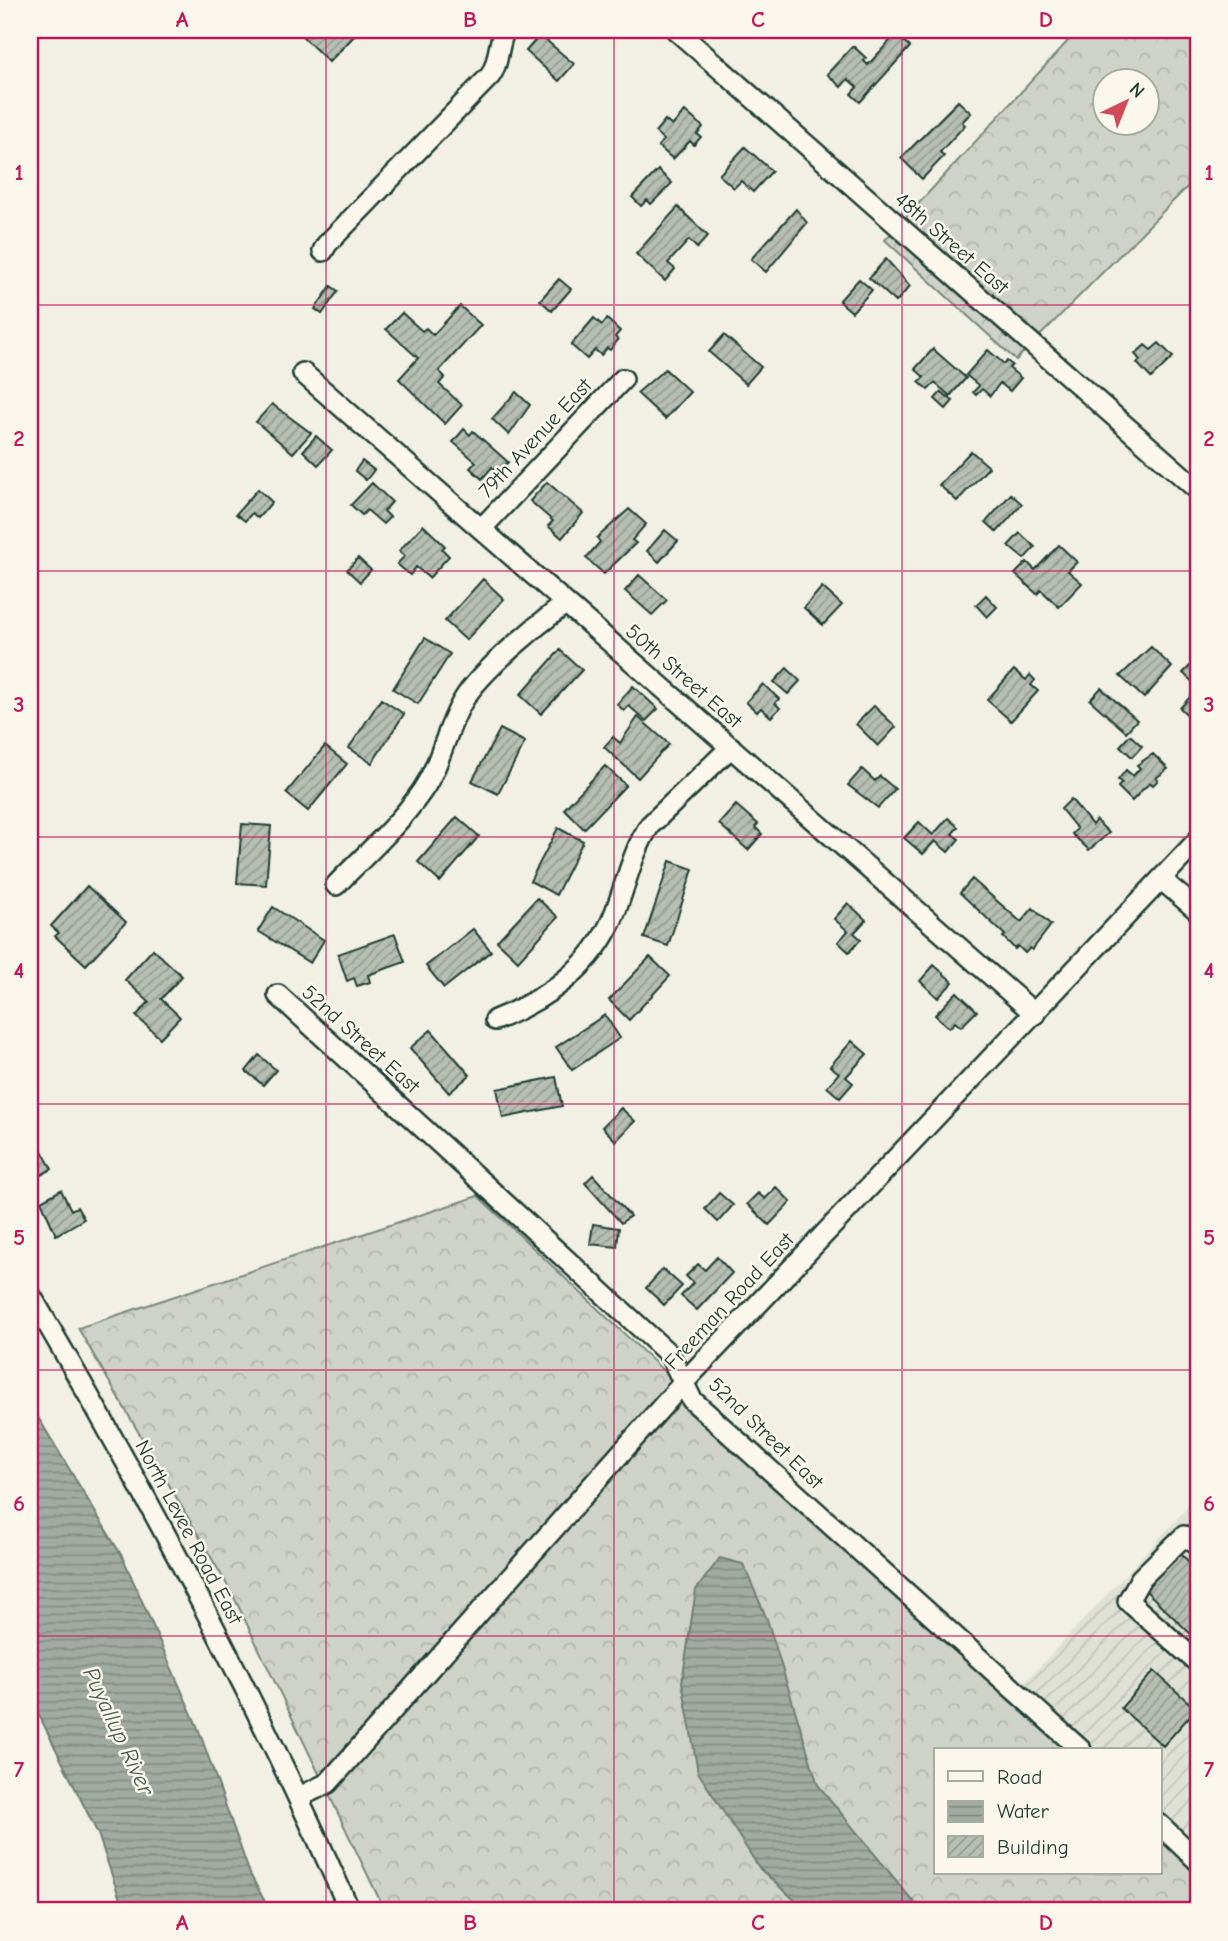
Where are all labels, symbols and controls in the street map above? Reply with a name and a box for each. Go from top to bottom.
text: A [176,6,189,33]
text: B [463,6,477,33]
text: C [751,6,765,33]
text: D [1039,6,1053,33]
north arrow [1092,66,1162,136]
text: N [1125,78,1149,103]
text: 1 [14,159,24,186]
text: 1 [1204,159,1214,186]
street label: 48th Street East [890,187,1015,300]
street label: 79th Avenue East [474,373,597,503]
text: 2 [13,425,25,452]
text: 2 [1203,425,1215,452]
street label: 50th Street East [621,619,748,734]
text: 3 [13,691,25,718]
text: 3 [1203,691,1215,718]
text: 4 [14,957,25,984]
text: 4 [1204,957,1215,984]
street label: 52nd Street East [297,980,425,1099]
text: 5 [13,1224,25,1251]
text: 5 [1203,1224,1215,1251]
street label: Freeman Road East [659,1227,799,1374]
street label: 52nd Street East [704,1372,829,1494]
street label: North Levee Road East [130,1436,248,1629]
text: 6 [13,1490,25,1517]
text: 6 [1203,1490,1215,1517]
water label: Puyallup River [77,1663,160,1800]
legend [934,1748,1162,1874]
text: 7 [14,1756,25,1783]
text: 7 [1204,1756,1215,1783]
text: Road [997,1765,1042,1789]
text: Water [997,1799,1050,1823]
text: Building [997,1835,1069,1859]
text: A [176,1909,189,1936]
text: B [463,1909,477,1936]
text: C [751,1909,765,1936]
text: D [1039,1909,1053,1936]

